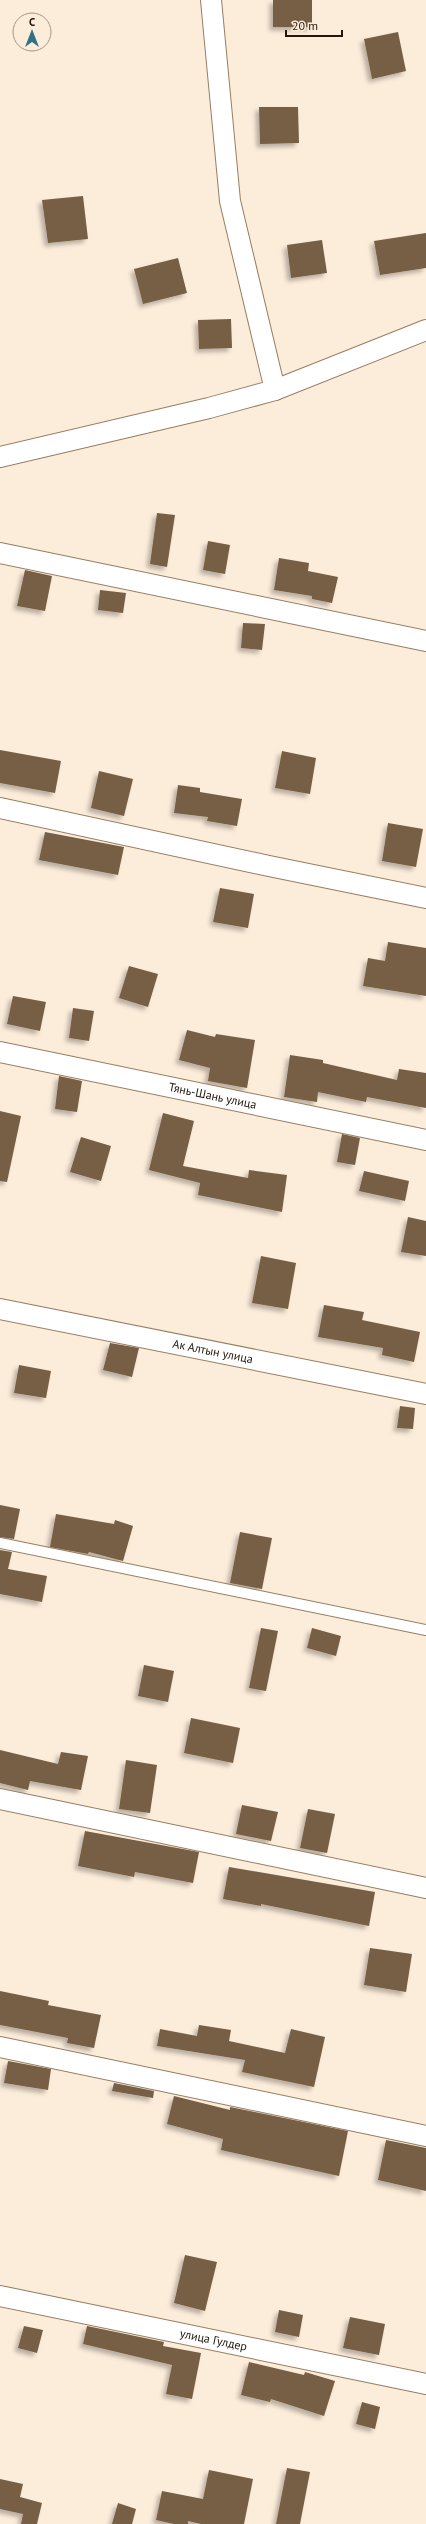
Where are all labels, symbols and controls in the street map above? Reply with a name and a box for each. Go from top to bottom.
north arrow [12,12,52,52]
scale bar [286,12,342,38]
text: С [29,15,35,29]
text: 20 m [292,18,318,33]
street label: Тянь-Шань улица [167,1079,258,1112]
street label: Ак Алтын улица [171,1336,254,1366]
street label: улица Гулдер [179,2325,249,2354]

